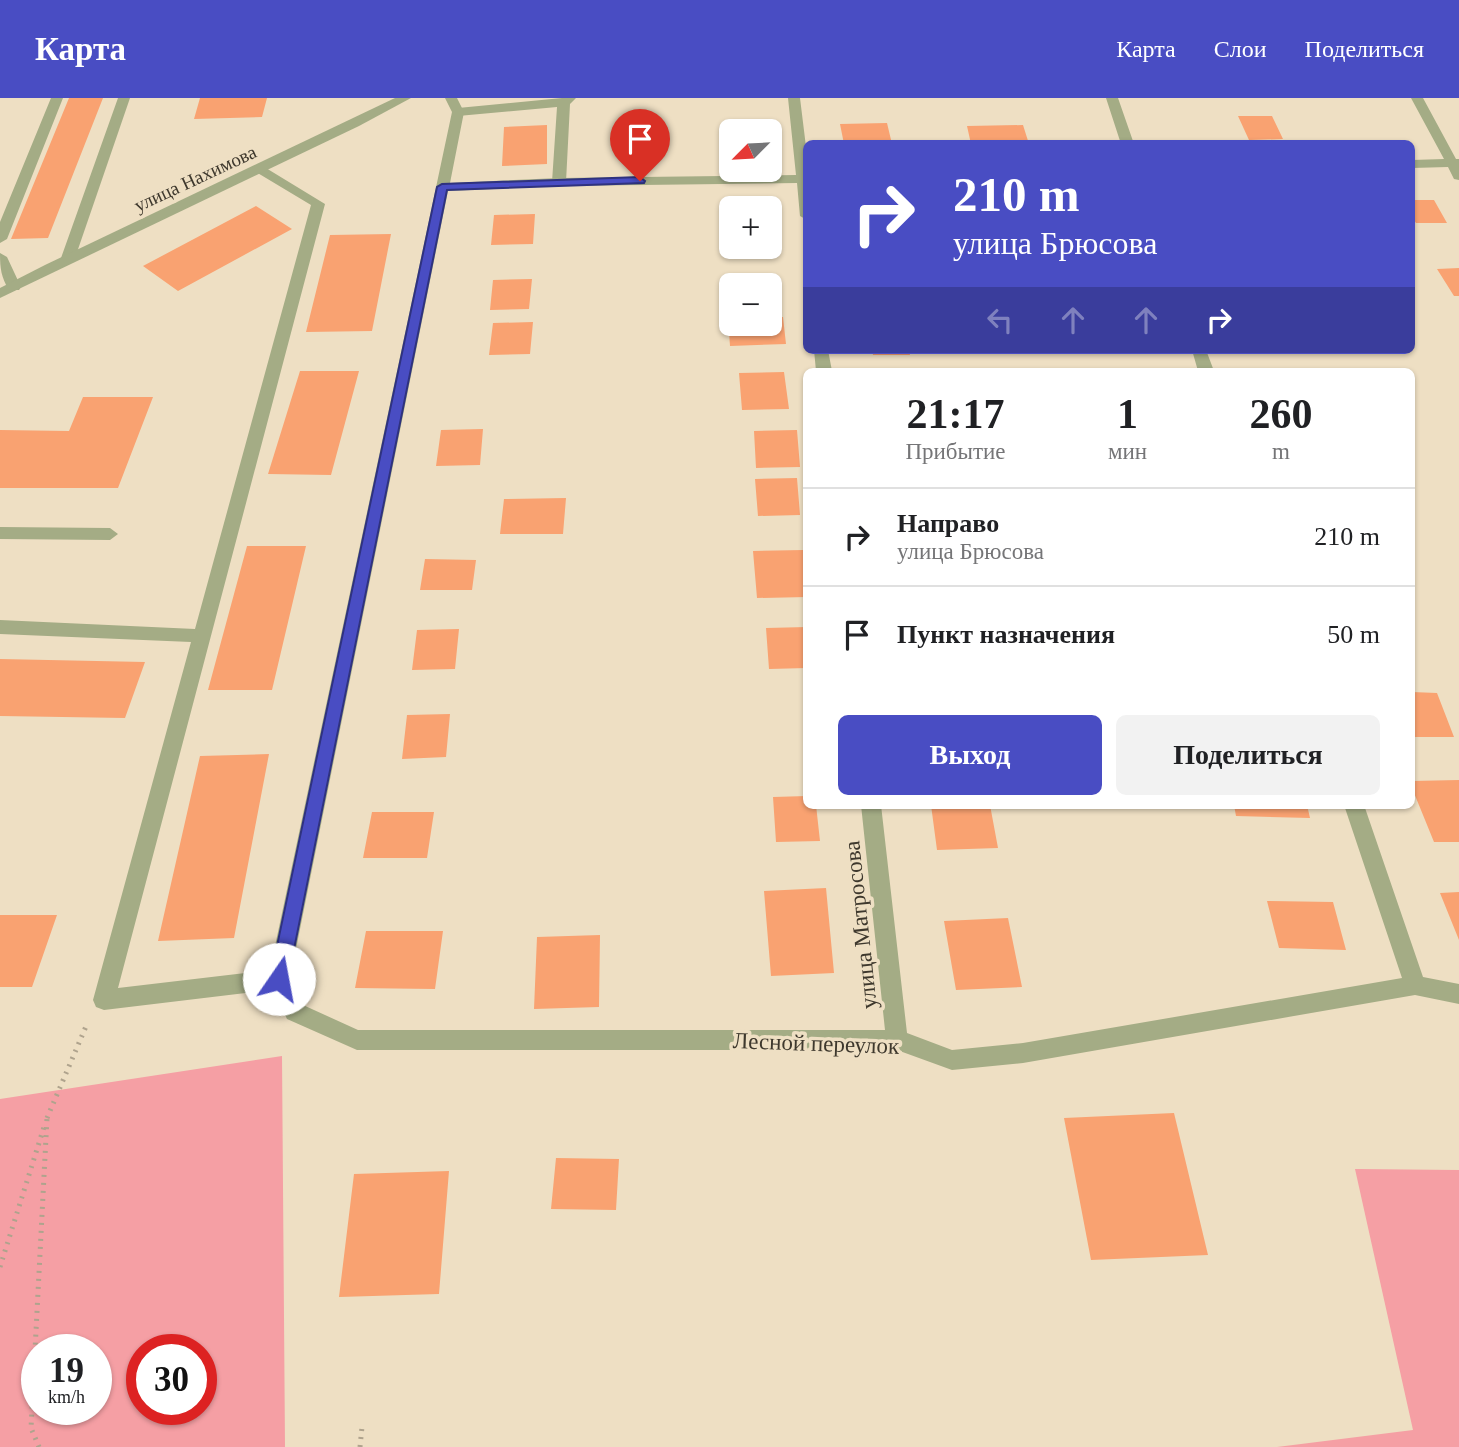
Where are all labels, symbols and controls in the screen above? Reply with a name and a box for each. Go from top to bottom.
text: Карта [35,31,126,67]
text: Карта [1116,36,1176,62]
text: Слои [1214,36,1267,62]
text: Поделиться [1305,36,1424,62]
pin [610,109,670,181]
north arrow [719,119,782,182]
map controls [719,119,782,336]
icon: arrive [621,120,659,158]
street label: улица Нахимова [131,141,260,216]
text: 210 m [953,167,1080,222]
icon: right [838,168,929,259]
button: + [719,196,782,259]
text: улица Брюсова [953,225,1157,261]
button: − [719,273,782,336]
icon: left [981,301,1019,339]
icon: ahead [1054,301,1092,339]
icon: ahead [1127,301,1165,339]
icon: right [1200,301,1238,339]
text: 21:17 [906,391,1004,437]
text: 1 [1117,391,1138,437]
text: 260 [1250,391,1313,437]
text: Прибытие [905,439,1006,464]
text: мин [1108,439,1147,464]
text: m [1272,439,1290,464]
text: Направо [897,509,999,538]
icon: right [838,518,876,556]
text: 210 m [1314,522,1380,551]
text: улица Брюсова [897,539,1044,564]
icon: arrive [838,616,876,654]
text: Пункт назначения [897,620,1115,649]
text: 50 m [1327,620,1380,649]
button: Выход [838,715,1102,795]
button: Поделиться [1116,715,1380,795]
street label: улица Матросова [839,840,882,1010]
position arrow [242,942,316,1016]
street label: Лесной переулок [732,1028,900,1059]
speed limit sign: 30 [126,1334,217,1425]
text: 19 [49,1351,84,1390]
text: km/h [48,1387,85,1407]

